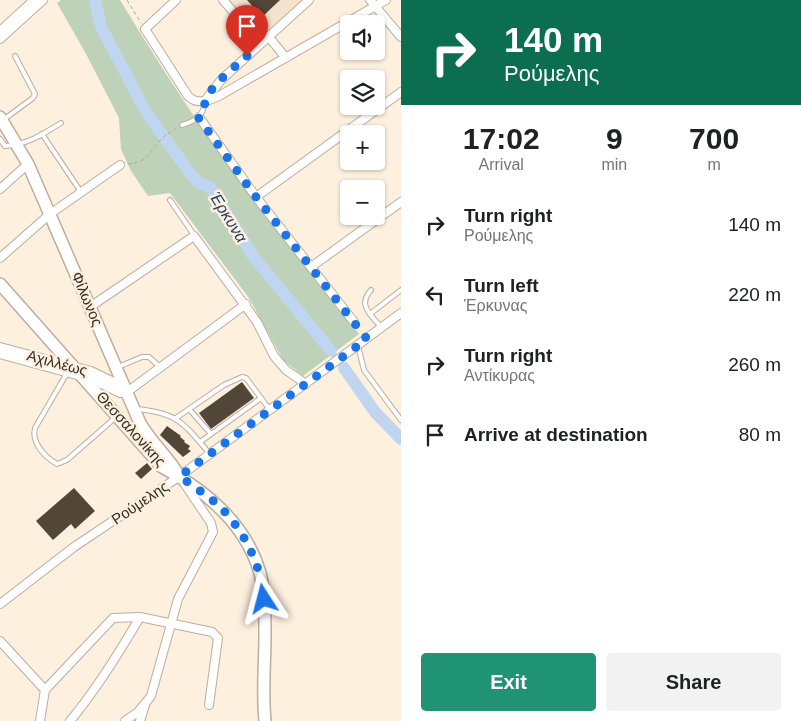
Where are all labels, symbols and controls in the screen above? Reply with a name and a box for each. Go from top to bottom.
pin [226,5,268,56]
icon: arrive [233,12,261,40]
map controls [340,15,385,225]
button: sound [340,15,385,60]
icon: right [421,20,486,85]
text: 140 m [504,20,603,59]
text: Ρούμελης [504,61,599,86]
button: layers [340,70,385,115]
text: 17:02 [463,122,540,155]
text: 9 [606,122,623,155]
text: 700 [689,122,739,155]
button: + [340,125,385,170]
text: Arrival [479,156,524,173]
text: min [601,156,627,173]
text: m [707,156,721,173]
button: − [340,180,385,225]
water label: Έρκυνα [207,189,251,246]
text: Turn right [464,205,552,226]
icon: right [421,211,449,239]
text: 140 m [728,214,781,235]
text: Ρούμελης [464,227,533,244]
street label: Φίλωνος [68,269,106,329]
text: Turn left [464,275,539,296]
icon: left [421,281,449,309]
text: 220 m [728,284,781,305]
text: Έρκυνας [464,297,527,314]
text: Turn right [464,345,552,366]
street label: Αχιλλέως [25,346,89,379]
icon: right [421,351,449,379]
text: 260 m [728,354,781,375]
text: Αντίκυρας [464,367,535,384]
street label: Θεσσαλονίκης [93,388,169,470]
icon: arrive [421,421,449,449]
text: Arrive at destination [464,424,648,445]
text: 80 m [739,424,781,445]
street label: Ρούμελης [108,477,171,528]
position arrow [237,572,289,624]
button: Exit [421,653,596,711]
button: Share [606,653,781,711]

